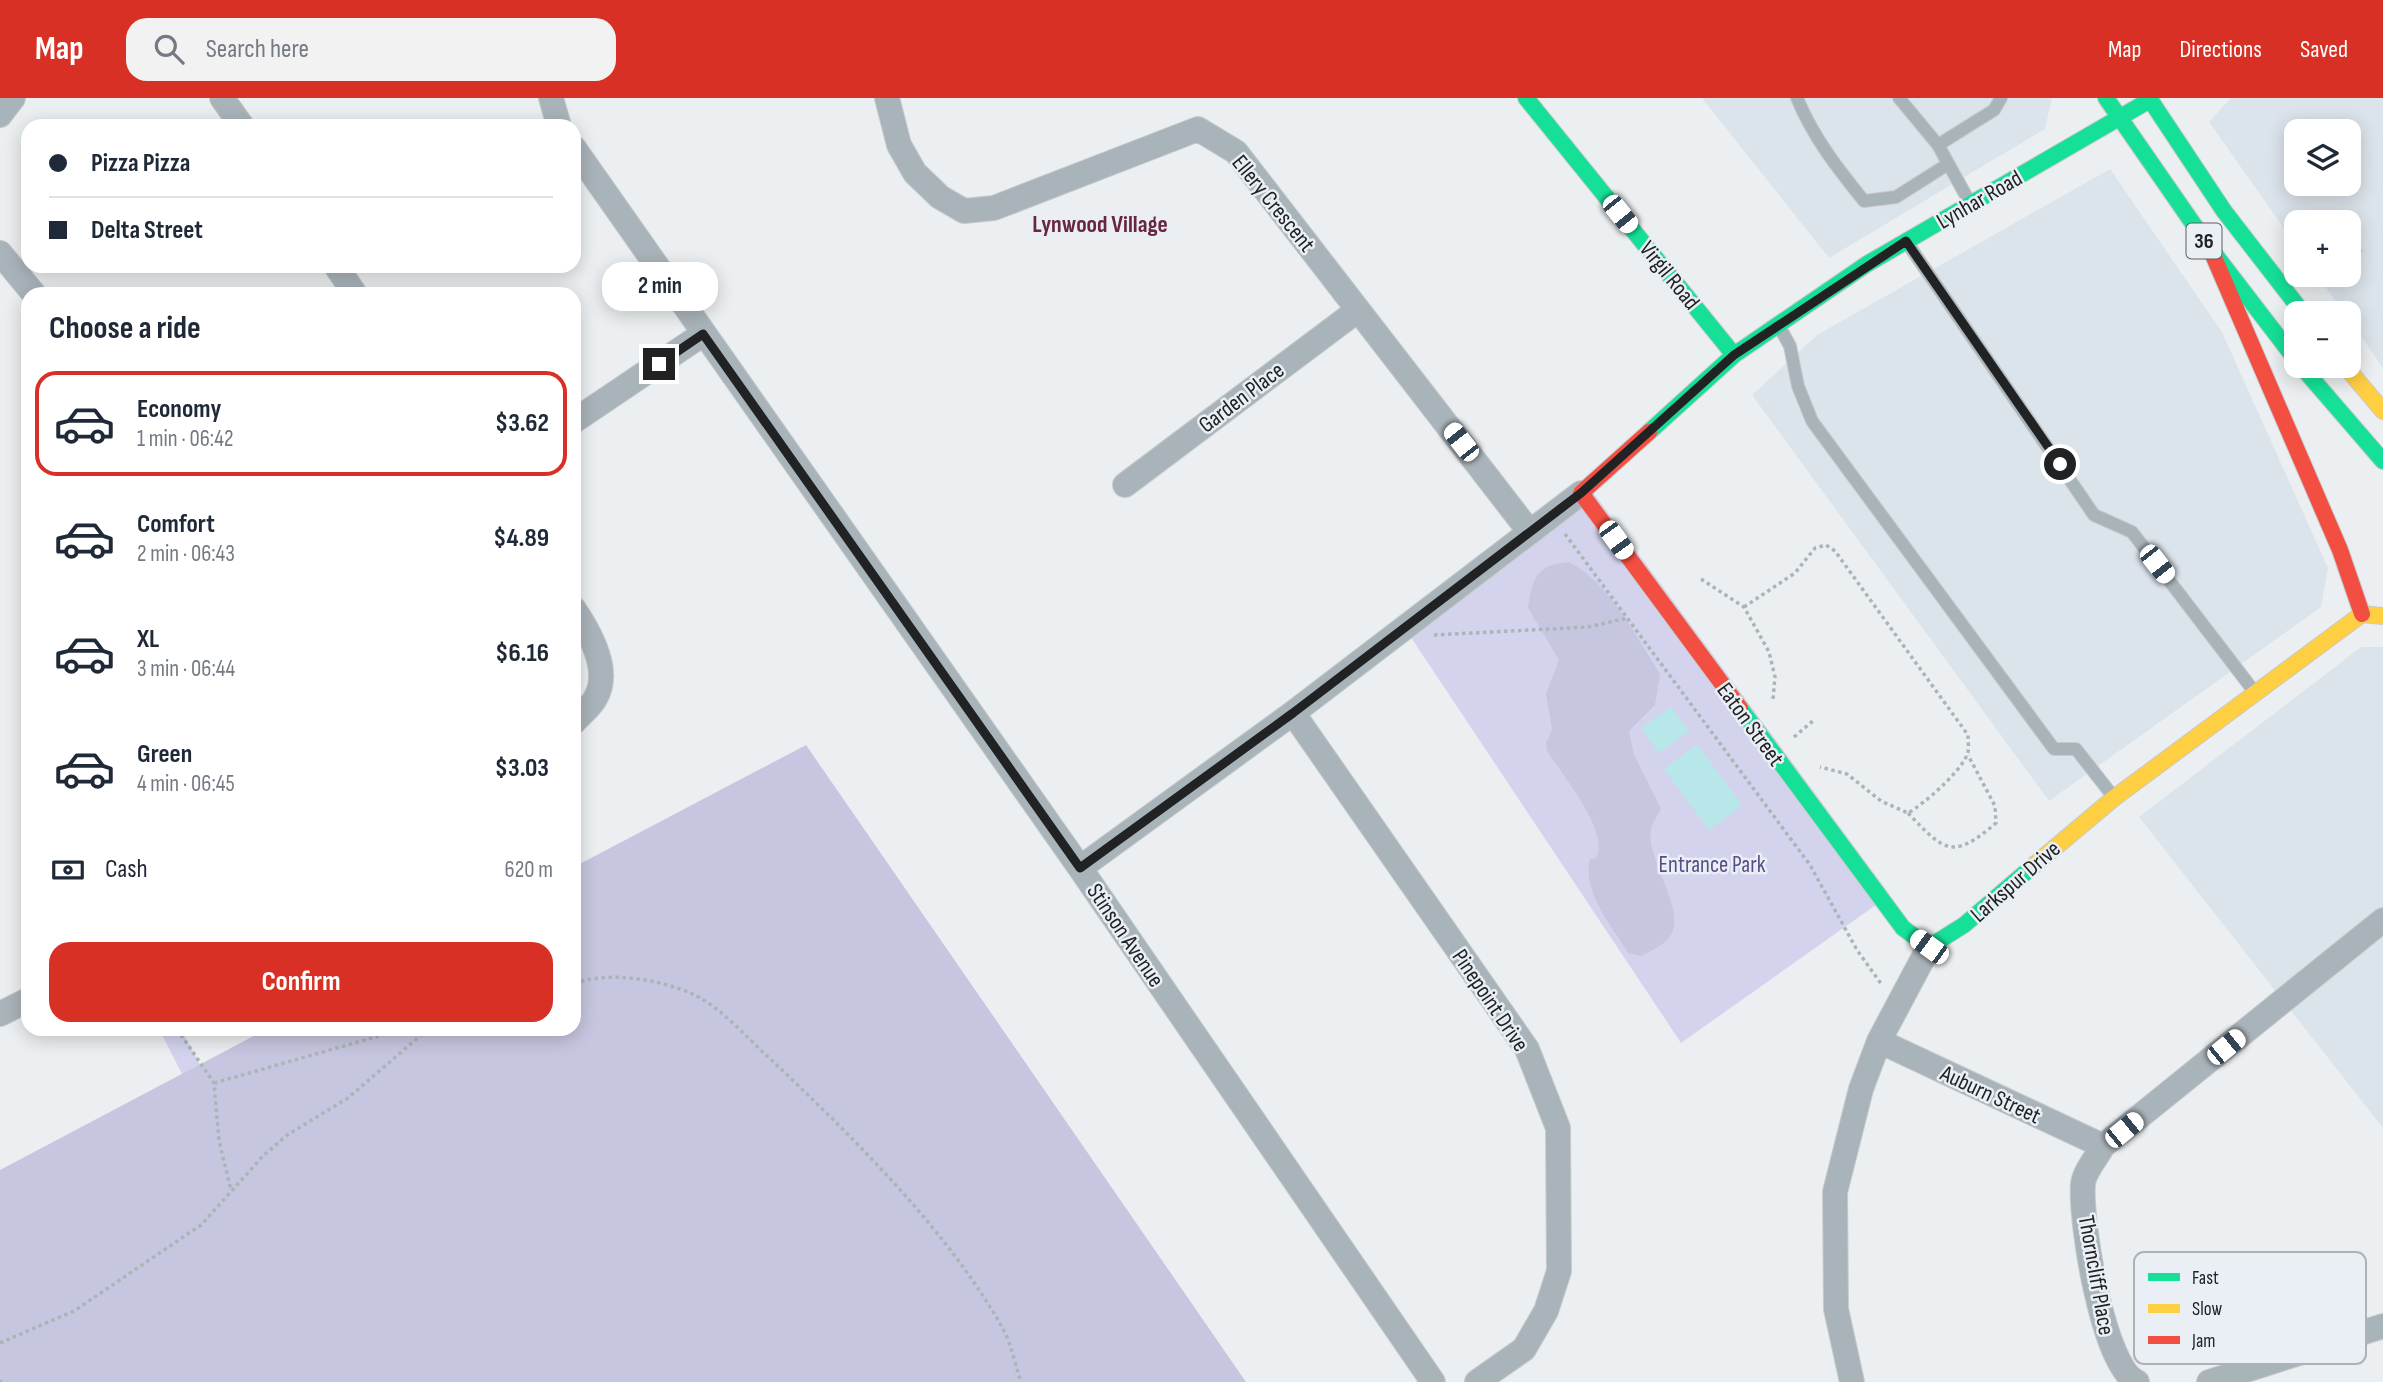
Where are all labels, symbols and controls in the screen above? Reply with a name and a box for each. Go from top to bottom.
search box [126,18,616,81]
text: Map [35,29,84,69]
icon: search [150,30,188,68]
text: Search here [206,34,309,65]
text: Map [2108,35,2141,64]
text: Directions [2179,35,2262,64]
text: Saved [2300,35,2348,64]
map controls [2284,119,2361,378]
button: layers [2284,119,2361,196]
text: Pizza Pizza [91,148,190,179]
street label: Ellery Crescent [1226,149,1321,258]
street label: Lynhar Road [1932,164,2027,235]
car [1599,191,1642,237]
district label: Lynwood Village [1032,210,1168,239]
button: + [2284,210,2361,287]
text: Delta Street [91,215,203,246]
road number: 36 [2186,223,2222,258]
street label: Virgil Road [1633,236,1705,316]
callout: 2 min [601,262,717,312]
text: 2 min [638,272,682,300]
button: − [2284,301,2361,378]
text: Choose a ride [49,309,201,348]
route end [643,348,675,380]
street label: Garden Place [1193,357,1290,439]
icon: car [53,392,116,455]
text: Economy [137,394,221,425]
text: $3.62 [495,408,549,439]
car [1440,419,1483,465]
text: 1 min · 06:42 [137,425,233,453]
route start [2044,448,2076,480]
icon: car [53,507,116,570]
text: Comfort [137,509,215,540]
car [1596,517,1637,563]
text: $4.89 [493,523,549,554]
text: 2 min · 06:43 [137,540,235,568]
car [2136,541,2179,587]
icon: car [53,622,116,685]
text: XL [137,624,159,655]
text: $6.16 [495,638,549,669]
text: 3 min · 06:44 [137,655,235,683]
street label: Eaton Street [1711,677,1790,772]
icon: car [53,737,116,800]
text: Green [137,739,192,770]
text: $3.03 [495,753,549,784]
text: 4 min · 06:45 [137,770,235,798]
street label: Larkspur Drive [1965,835,2066,928]
icon: cash [49,851,87,889]
park label: Entrance Park [1658,851,1766,879]
text: Cash [105,854,148,885]
text: 620 m [505,856,553,884]
street label: Stinson Avenue [1080,879,1170,993]
car [1906,926,1953,968]
button: Confirm [49,942,553,1022]
street label: Pinepoint Drive [1446,944,1535,1057]
car [2204,1026,2249,1068]
street label: Auburn Street [1935,1059,2045,1130]
car [2102,1109,2147,1151]
street label: Thorncliff Place [2072,1213,2120,1337]
legend [2134,1252,2366,1364]
text: Fast [2192,1267,2219,1290]
text: Slow [2192,1298,2222,1321]
text: Jam [2191,1330,2215,1353]

